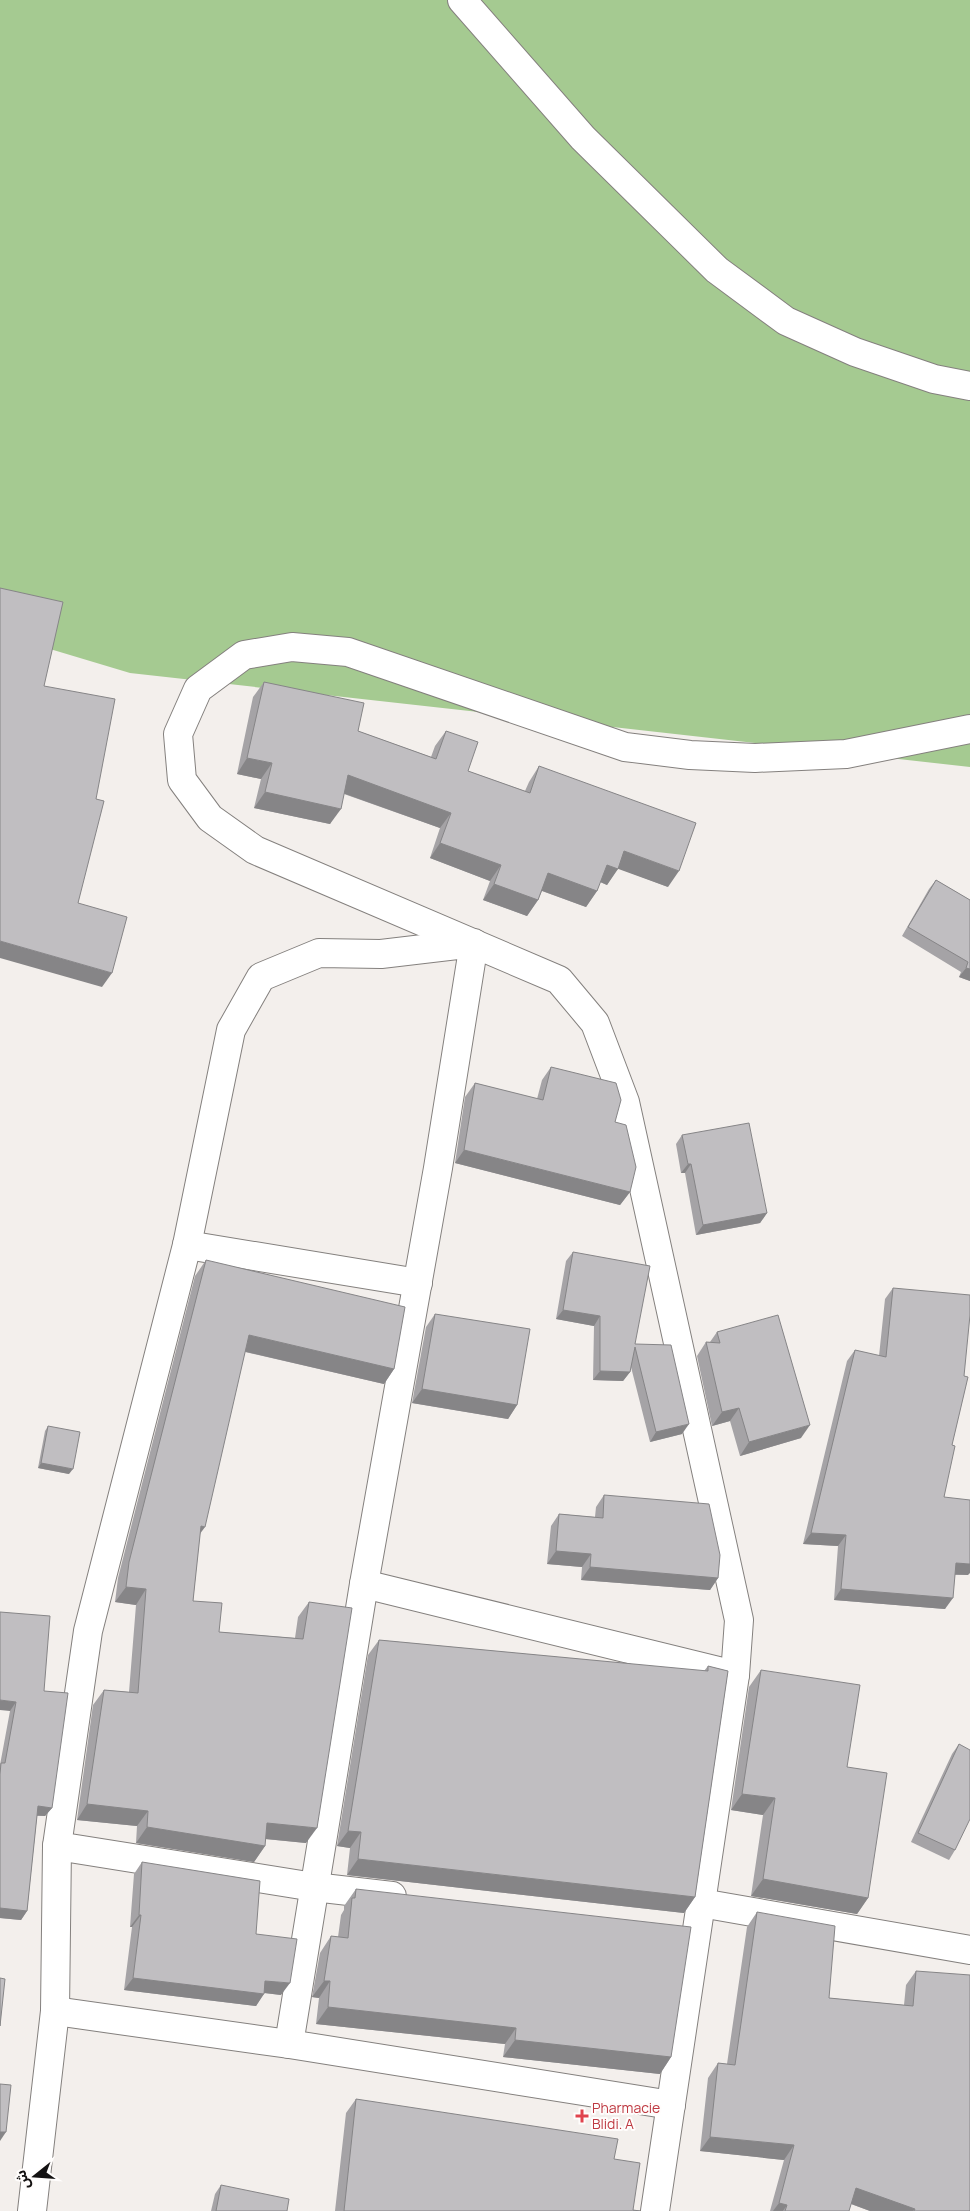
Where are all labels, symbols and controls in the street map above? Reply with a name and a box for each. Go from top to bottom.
place label: Pharmacie Blidi. A [592,2098,660,2133]
marker: Pharmacie Blidi. A [576,2110,588,2122]
north arrow [10,2151,60,2201]
text: ش [10,2168,34,2192]

